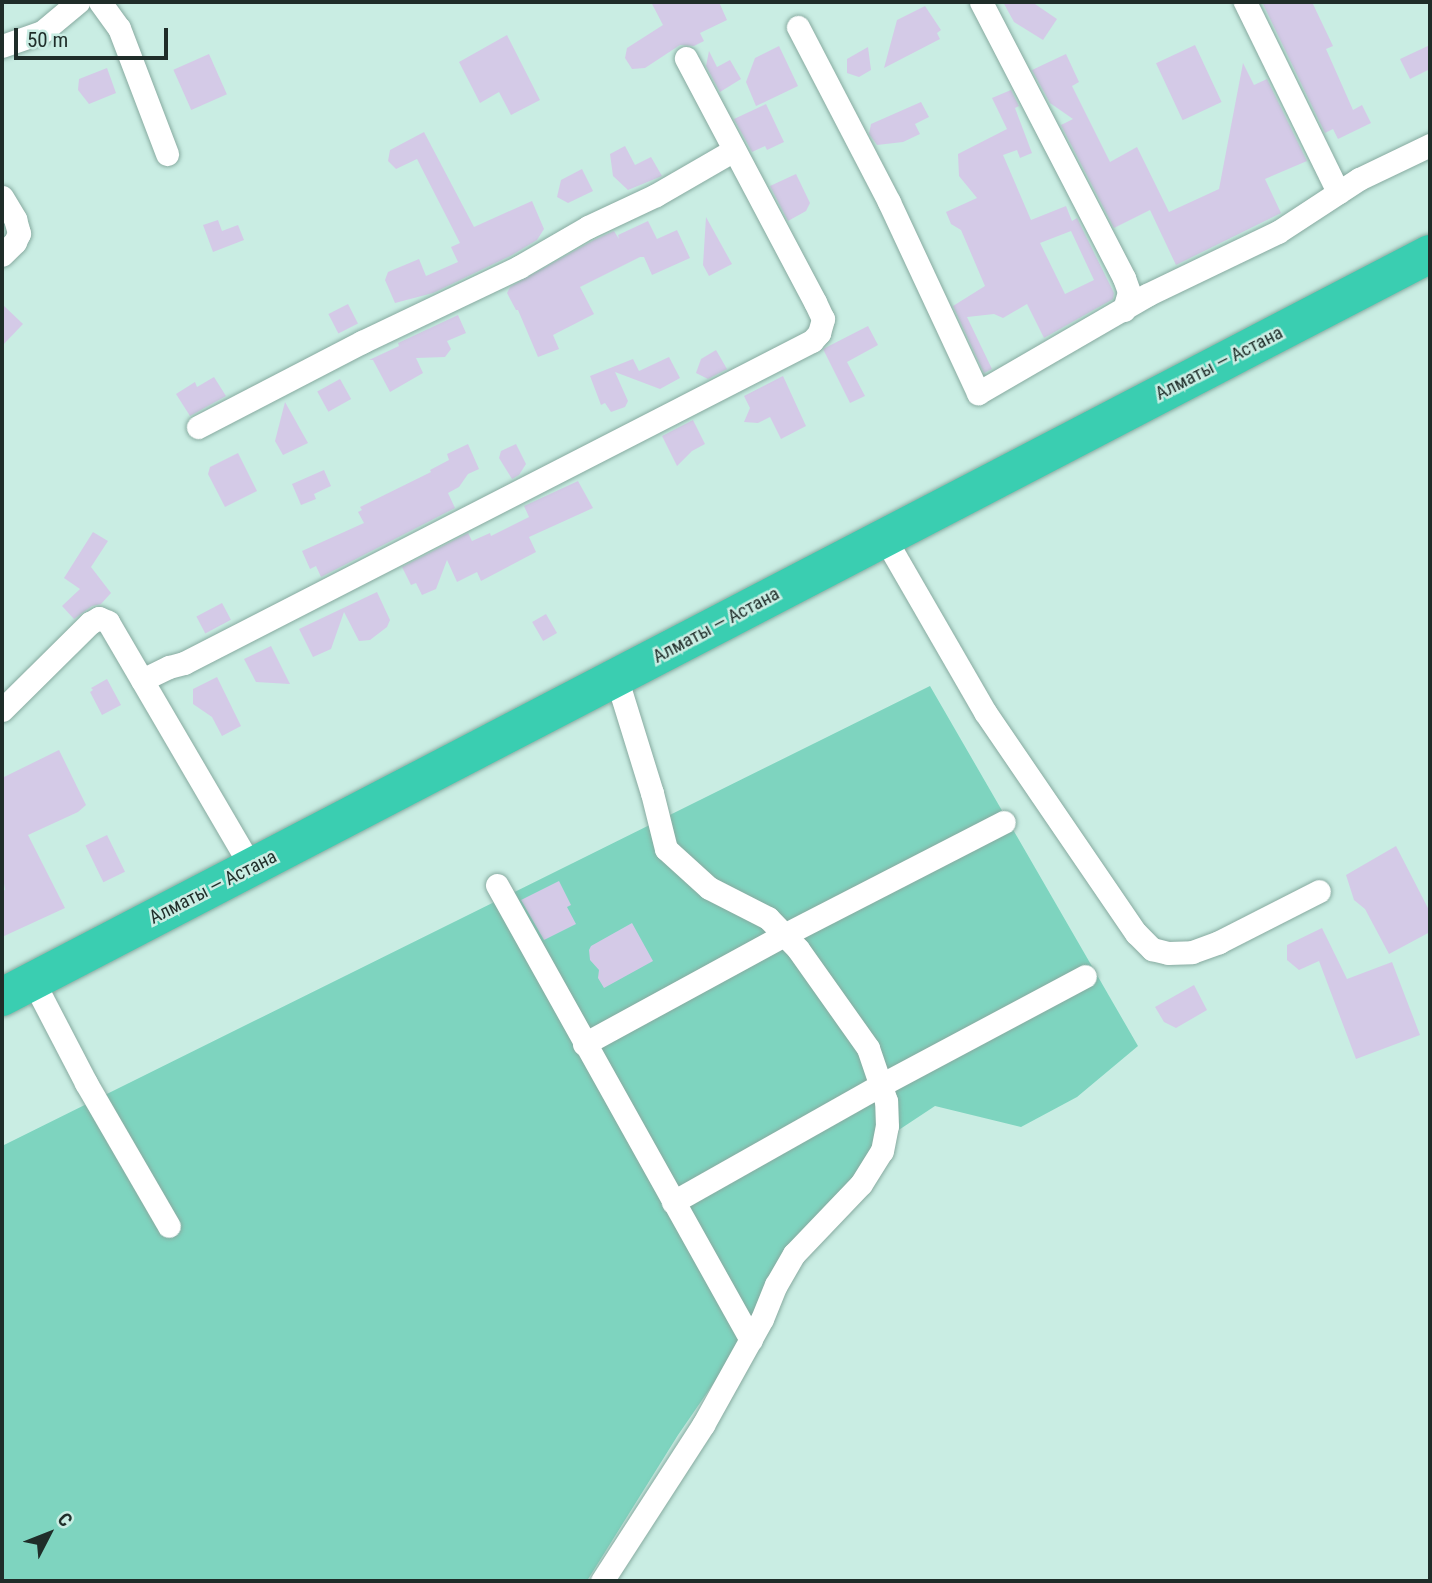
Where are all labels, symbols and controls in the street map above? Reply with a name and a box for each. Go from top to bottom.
scale bar [18,14,172,58]
text: 50 m [27,28,68,52]
street label: Алматы — Астана [1151,321,1287,405]
street label: Алматы — Астана [649,582,783,668]
street label: Алматы — Астана [145,845,281,929]
north arrow [14,1499,84,1569]
text: С [53,1508,77,1531]

